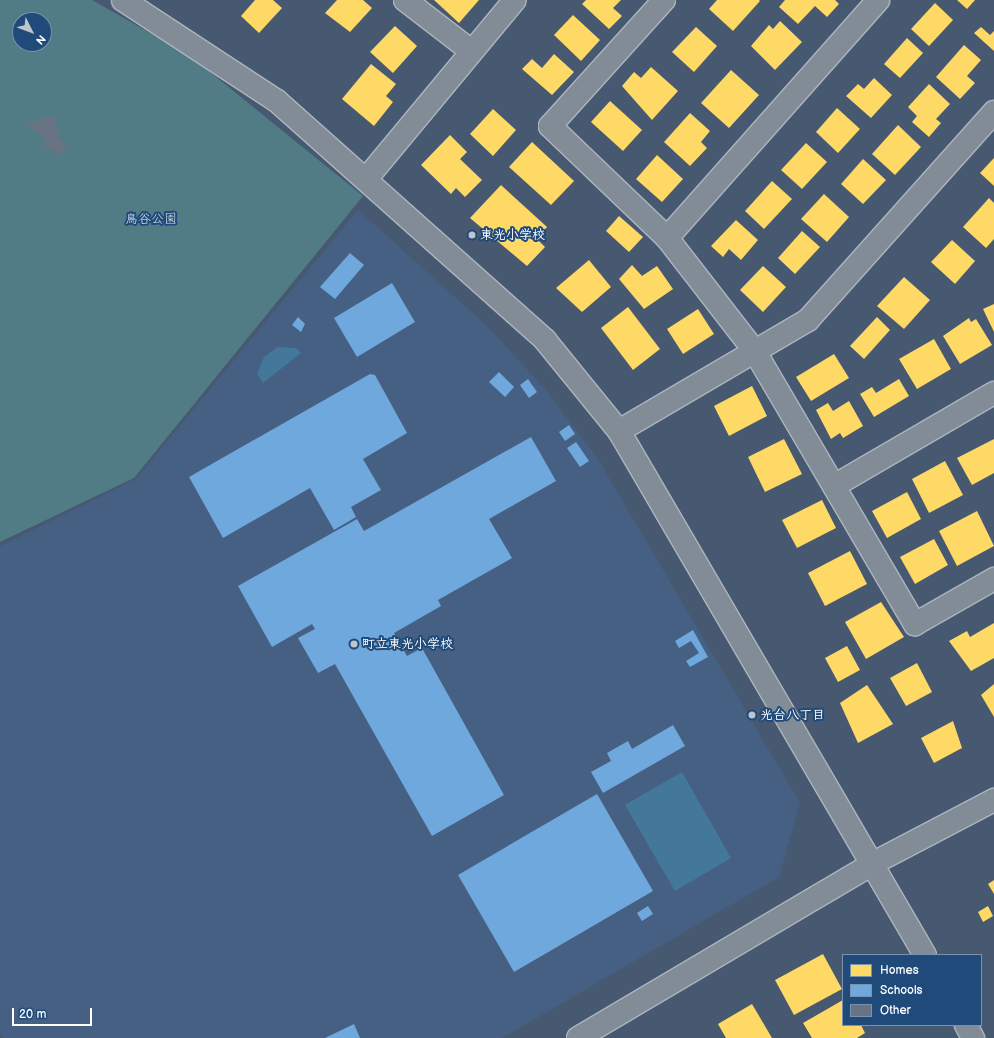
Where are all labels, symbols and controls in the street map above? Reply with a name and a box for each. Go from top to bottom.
north arrow [12,12,52,52]
text: N [33,32,48,47]
park label: 鳥谷公園 [125,211,177,227]
place label: 東光小学校 [480,227,545,243]
marker: 東光小学校 [467,230,477,240]
place label: 町立東光小学校 [362,636,453,652]
marker: 町立東光小学校 [349,639,359,649]
place label: 光台八丁目 [760,707,825,723]
marker: 光台八丁目 [747,710,757,720]
legend [842,954,982,1026]
text: Homes [880,963,919,978]
text: Schools [880,983,923,998]
scale bar [14,1000,94,1026]
text: Other [880,1003,911,1018]
text: 20 m [19,1007,46,1022]

